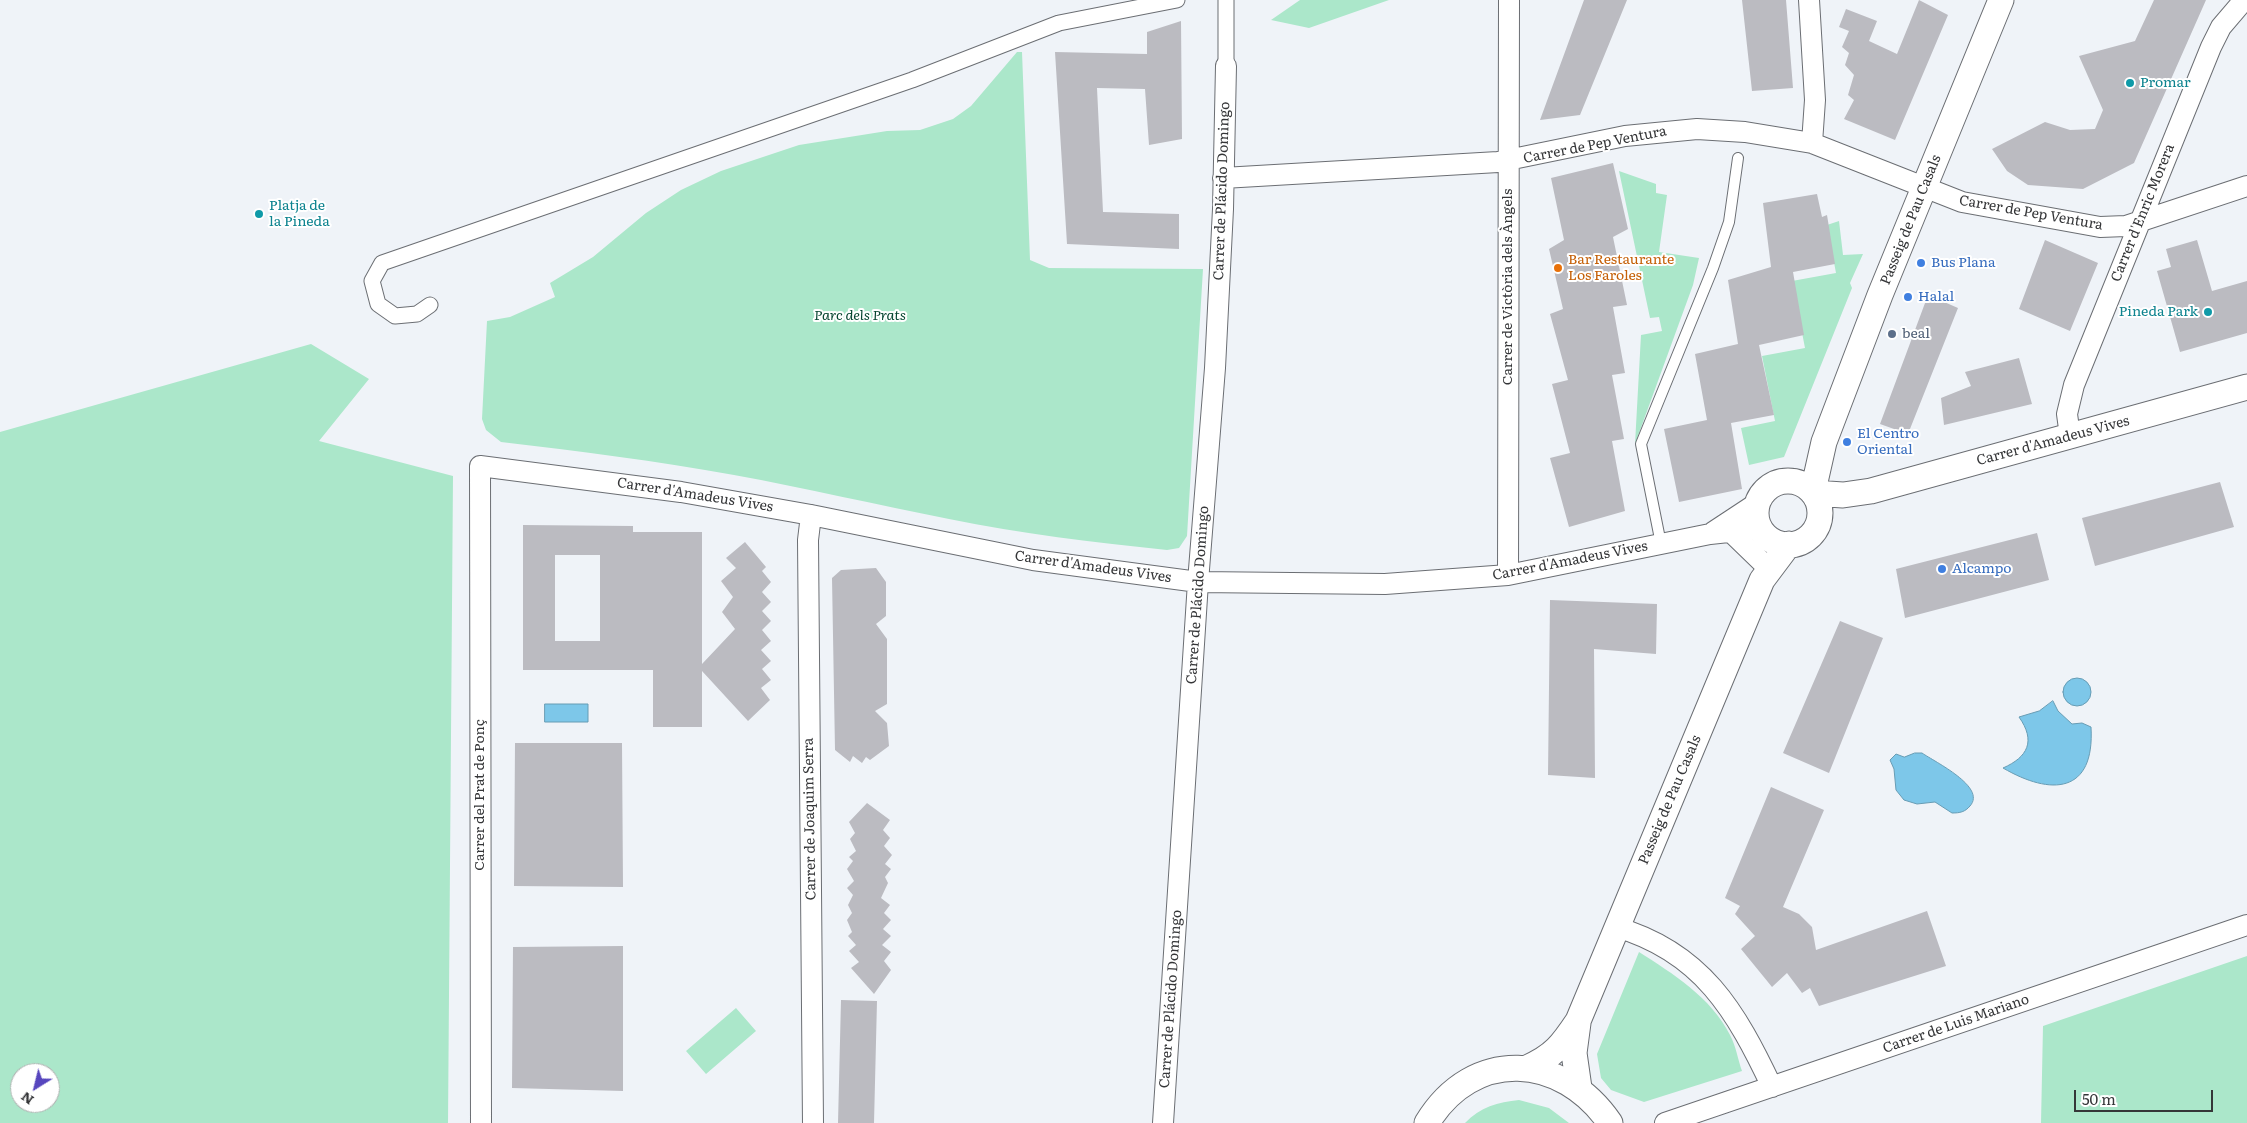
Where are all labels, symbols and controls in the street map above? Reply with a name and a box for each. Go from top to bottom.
place label: Promar [2140,75,2191,91]
marker: Promar [2124,77,2136,89]
street label: Carrer de Plácido Domingo [1210,101,1234,281]
street label: Carrer de Pep Ventura [1522,123,1668,167]
street label: Carrer d'Enric Morera [2108,142,2178,284]
street label: Passeig de Pau Casals [1877,153,1945,287]
street label: Carrer de Victòria dels Àngels [1500,189,1516,385]
street label: Carrer de Pep Ventura [1958,192,2104,234]
place label: Platja de la Pineda [269,198,330,230]
marker: Platja de la Pineda [253,208,265,220]
place label: Bar Restaurante Los Faroles [1568,252,1674,284]
place label: Bus Plana [1931,255,1996,271]
marker: Bus Plana [1915,257,1927,269]
marker: Bar Restaurante Los Faroles [1552,262,1564,274]
place label: Halal [1918,289,1954,305]
marker: Halal [1902,291,1914,303]
place label: Pineda Park [2119,304,2198,320]
marker: Pineda Park [2202,306,2214,318]
park label: Parc dels Prats [814,308,906,324]
place label: beal [1902,326,1930,342]
marker: beal [1886,328,1898,340]
street label: Carrer d'Amadeus Vives [1975,412,2131,470]
place label: El Centro Oriental [1857,426,1919,458]
marker: El Centro Oriental [1841,436,1853,448]
street label: Carrer d'Amadeus Vives [616,474,774,516]
street label: Carrer de Plácido Domingo [1183,505,1213,685]
street label: Carrer d'Amadeus Vives [1491,538,1649,584]
street label: Carrer d'Amadeus Vives [1014,548,1172,586]
place label: Alcampo [1952,561,2012,577]
marker: Alcampo [1936,563,1948,575]
street label: Carrer del Prat de Ponç [472,719,488,871]
street label: Passeig de Pau Casals [1635,733,1705,867]
street label: Carrer de Joaquim Serra [800,738,820,900]
street label: Carrer de Plácido Domingo [1156,909,1186,1089]
street label: Carrer de Luis Mariano [1881,991,2031,1057]
north arrow [10,1063,60,1113]
scale bar [2077,1080,2216,1112]
text: 50 m [2082,1087,2116,1110]
text: N [16,1088,37,1111]

